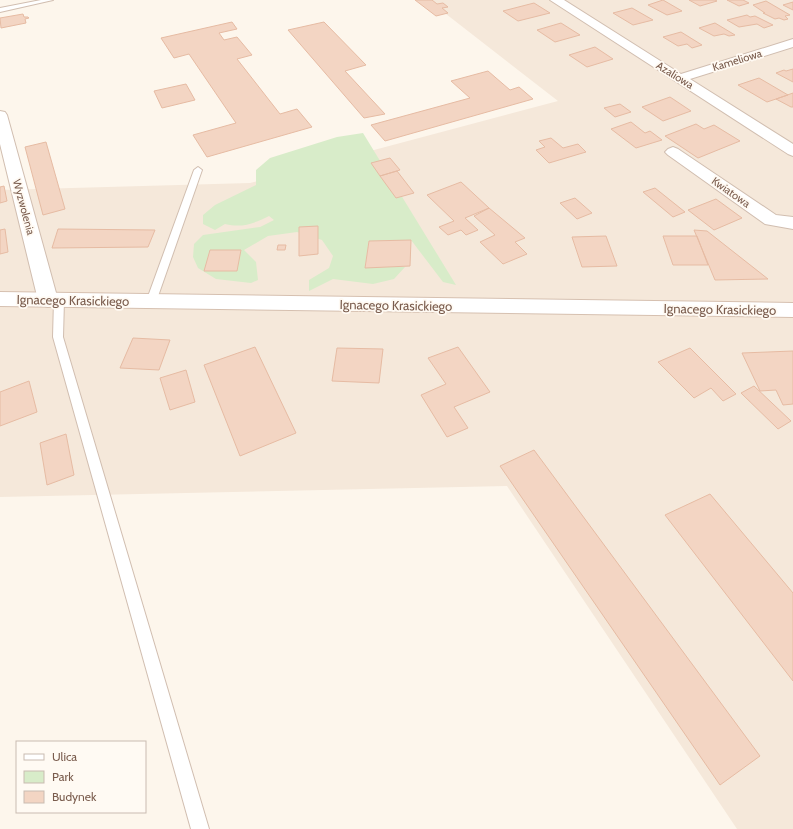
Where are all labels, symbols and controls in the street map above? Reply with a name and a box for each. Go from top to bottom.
street label: Kameliowa [711,46,764,74]
street label: Azaliowa [654,58,697,92]
street label: Kwiatowa [709,174,754,211]
street label: Wyzwolenia [10,178,38,237]
street label: Ignacego Krasickiego [17,291,129,309]
street label: Ignacego Krasickiego [340,296,452,314]
street label: Ignacego Krasickiego [664,300,776,318]
legend [16,741,146,813]
text: Ulica [52,749,77,764]
text: Park [52,769,74,784]
text: Budynek [52,789,97,804]

